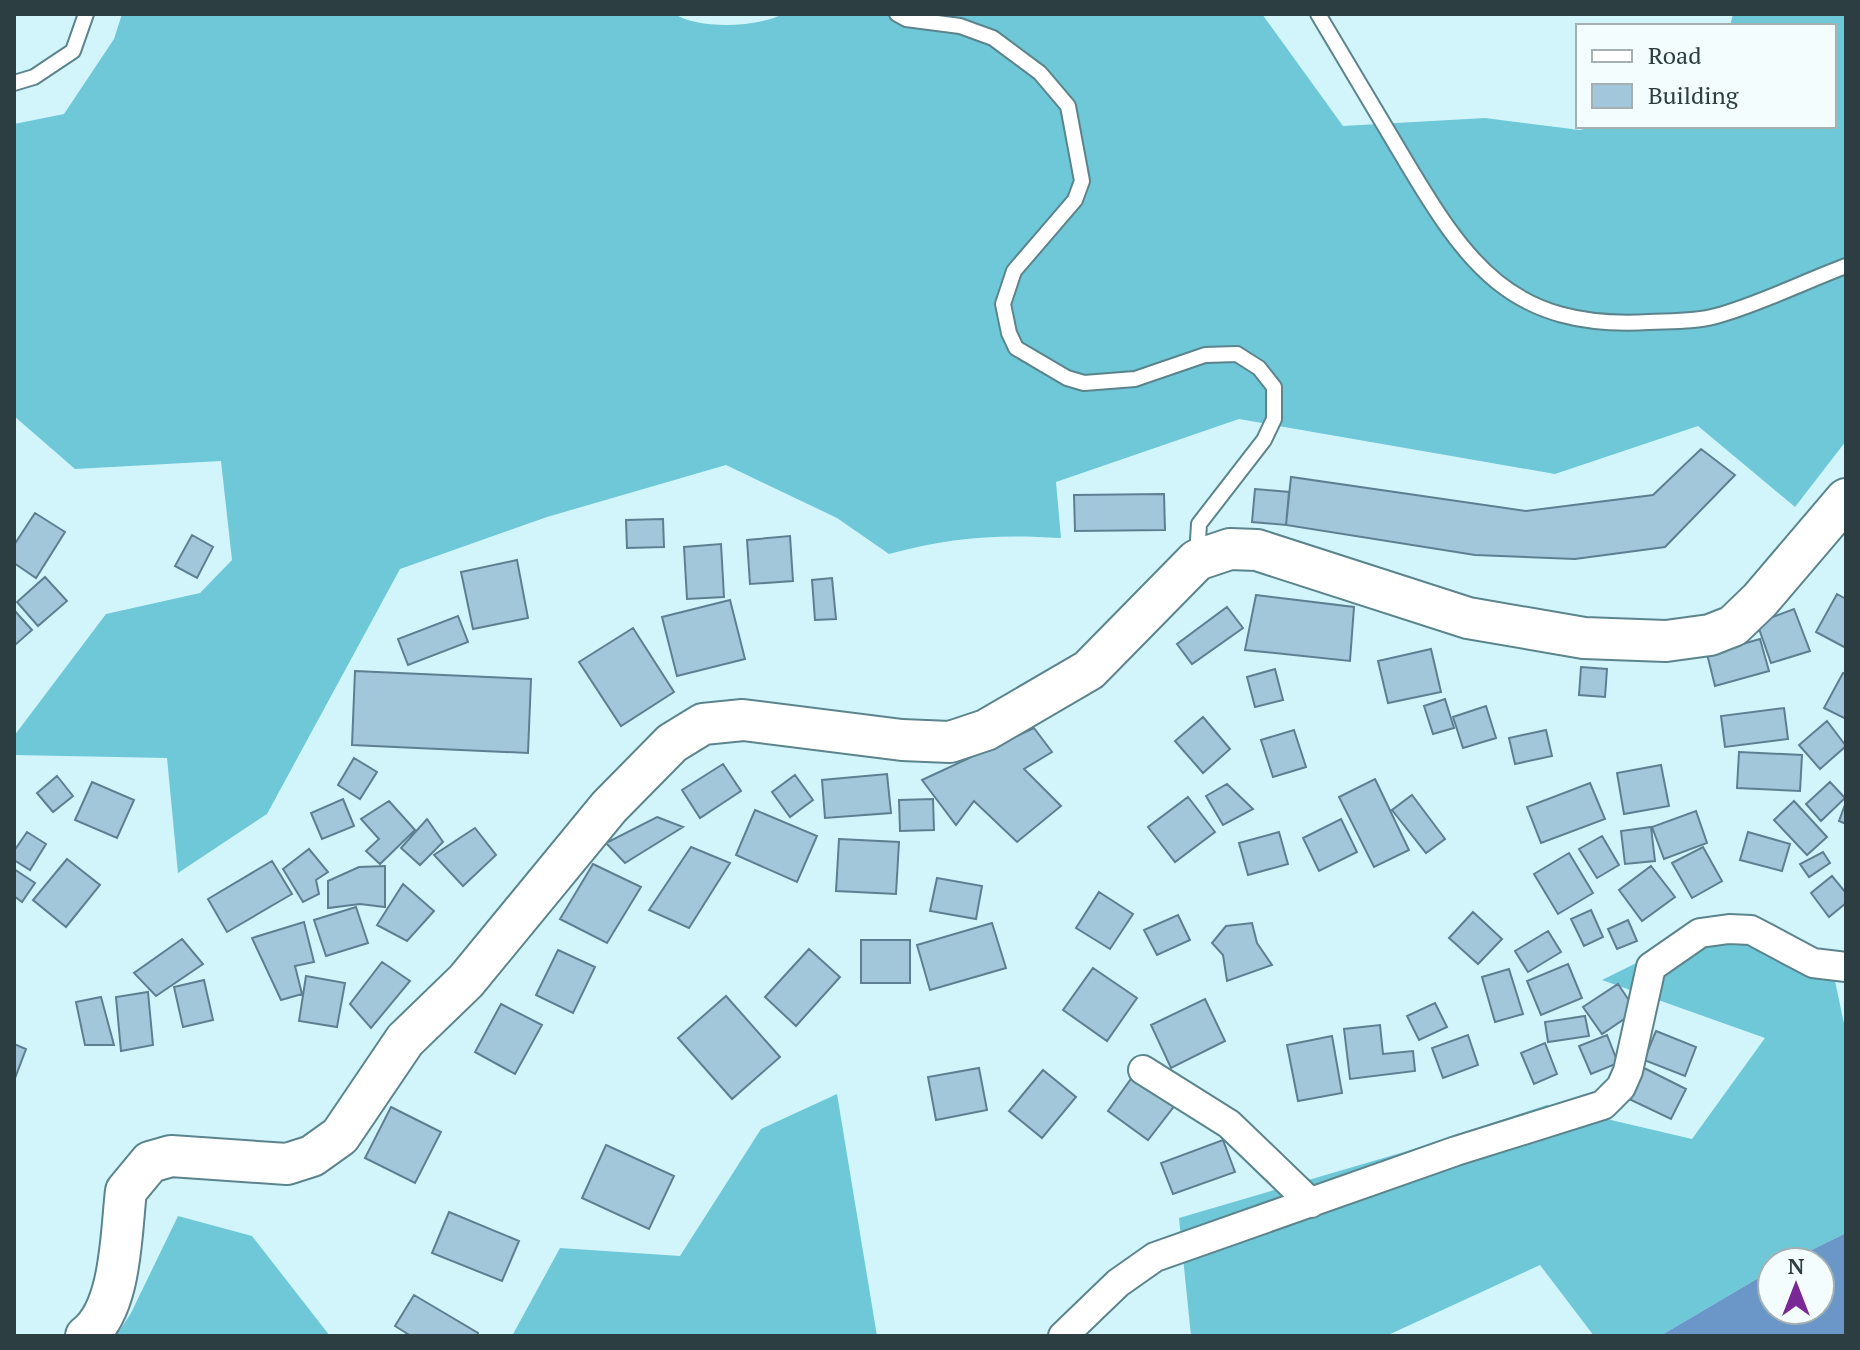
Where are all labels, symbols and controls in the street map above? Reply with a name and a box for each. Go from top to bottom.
legend [1576,24,1836,128]
text: Road [1648,39,1702,71]
text: Building [1648,79,1739,111]
north arrow [1756,1246,1836,1326]
text: N [1788,1251,1805,1280]

